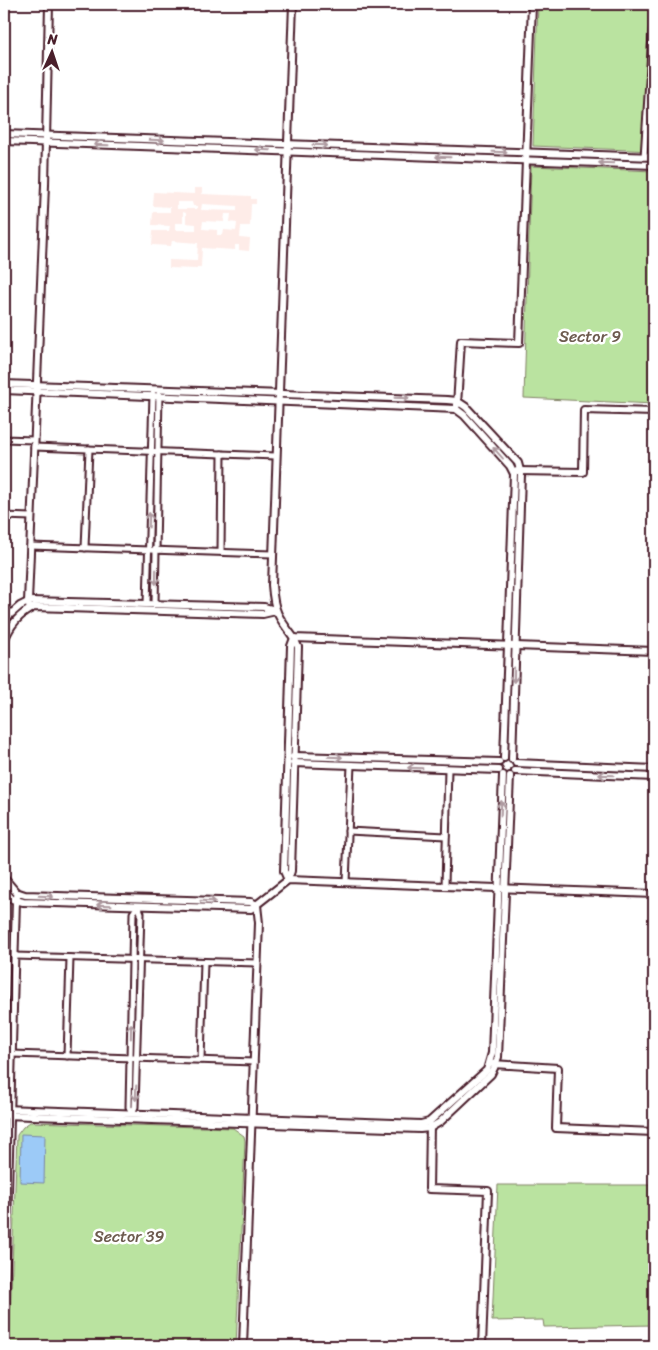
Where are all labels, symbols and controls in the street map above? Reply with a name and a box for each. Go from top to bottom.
text: N [46,27,58,52]
north arrow [28,28,78,78]
one-way arrow [149,135,165,144]
one-way arrow [93,140,109,149]
one-way arrow [312,141,328,150]
one-way arrow [256,146,272,155]
one-way arrow [491,147,507,156]
one-way arrow [435,152,452,162]
one-way arrow [598,158,614,168]
park label: Sector 9 [559,322,621,351]
one-way arrow [394,394,410,403]
one-way arrow [492,446,504,459]
one-way arrow [145,513,154,529]
one-way arrow [151,569,161,585]
one-way arrow [509,667,519,683]
one-way arrow [326,752,343,762]
one-way arrow [407,763,423,772]
one-way arrow [598,770,614,779]
one-way arrow [497,801,506,817]
one-way arrow [37,891,53,900]
one-way arrow [200,896,216,905]
one-way arrow [96,900,112,909]
one-way arrow [126,1023,135,1039]
one-way arrow [131,1085,140,1101]
park label: Sector 39 [94,1222,165,1251]

